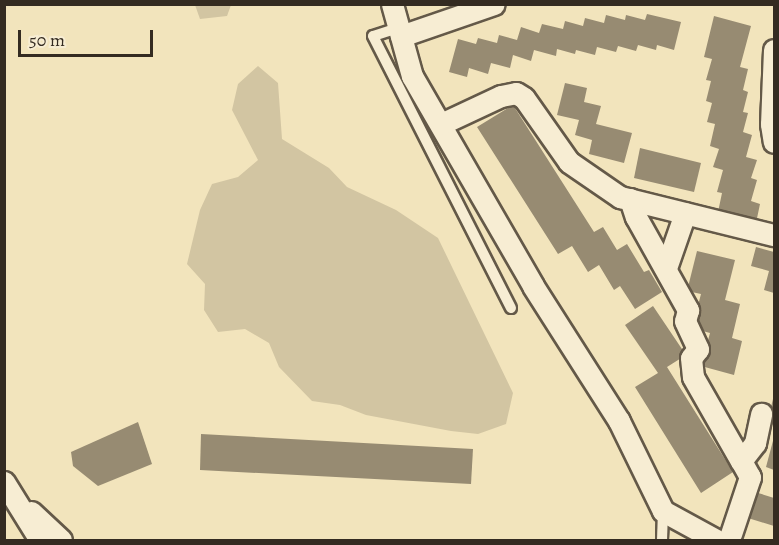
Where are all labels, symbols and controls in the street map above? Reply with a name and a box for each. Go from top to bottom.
scale bar [21,18,156,56]
text: 50 m [29,28,65,52]

